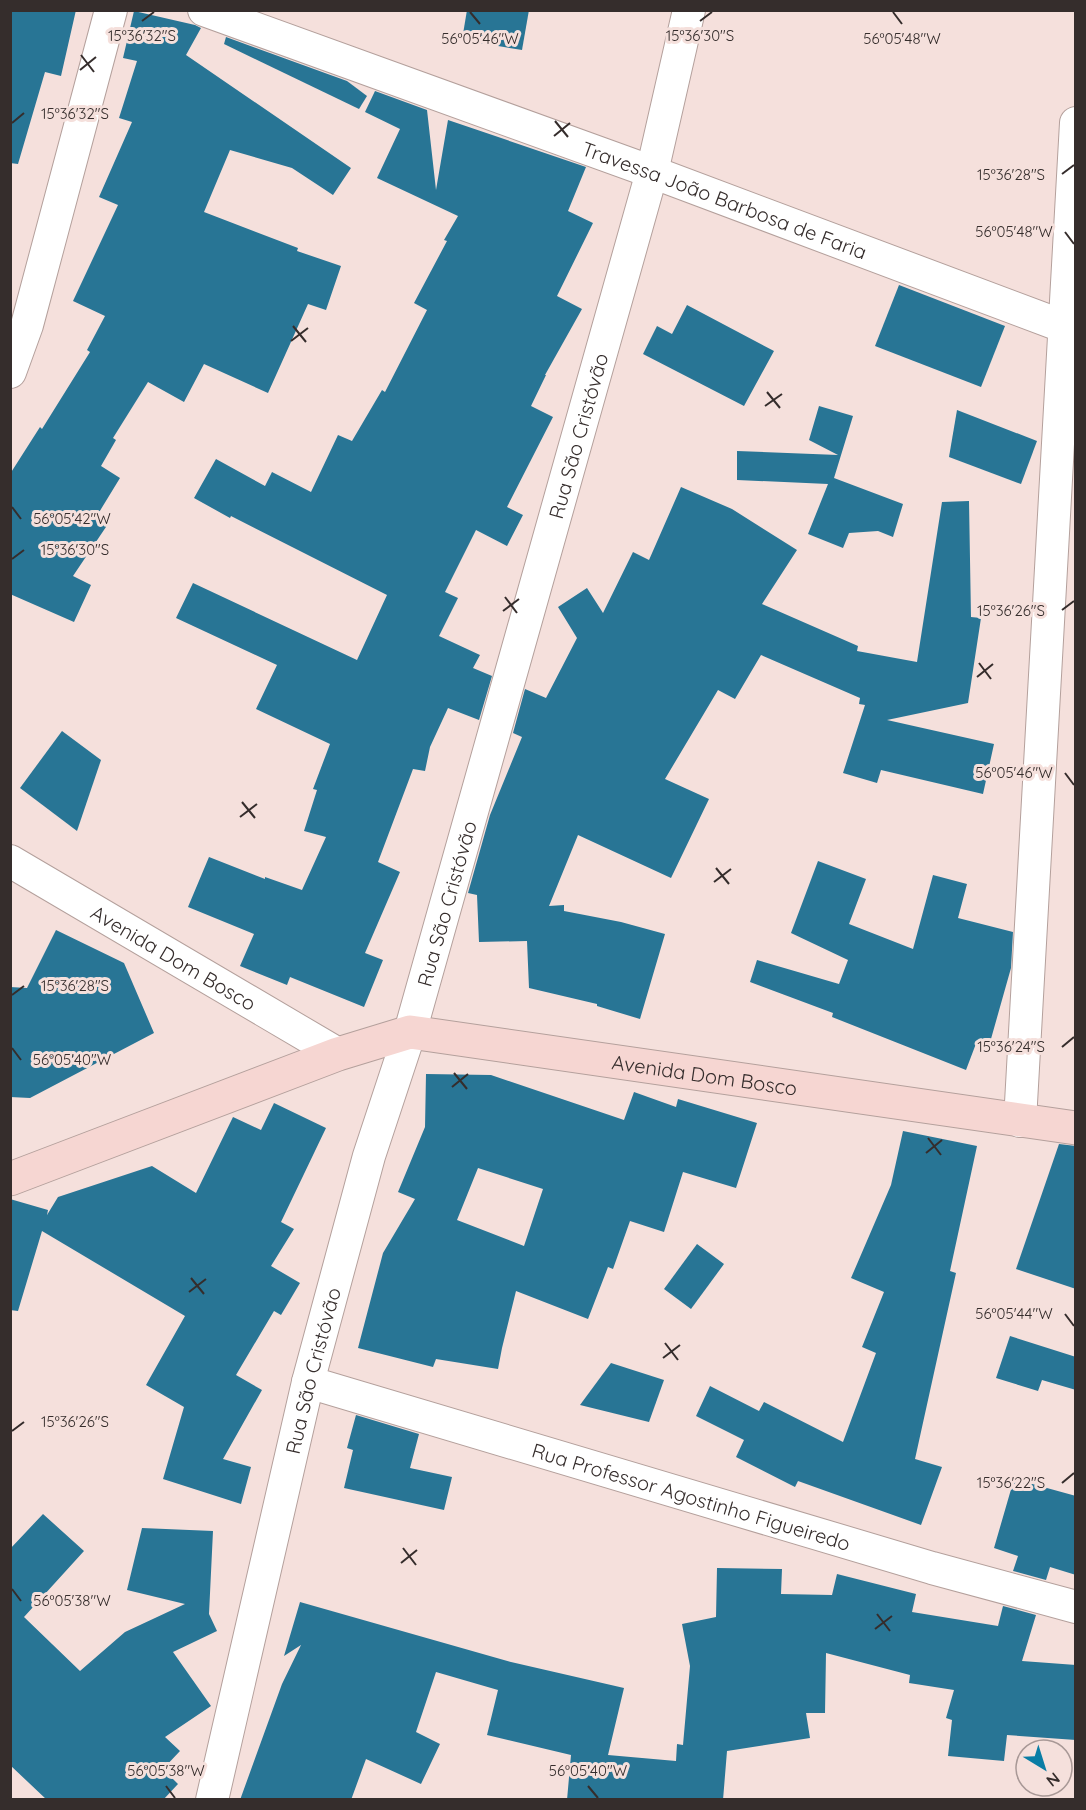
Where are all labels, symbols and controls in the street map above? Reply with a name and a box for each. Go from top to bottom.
text: 15°36'32"S [108,26,176,45]
text: 15°36'30"S [666,26,734,45]
text: 56°05'46"W [441,29,519,48]
text: 56°05'48"W [863,29,941,48]
text: 15°36'32"S [41,104,109,123]
street label: Travessa João Barbosa de Faria [579,135,870,264]
text: 15°36'28"S [977,165,1045,184]
text: 56°05'48"W [975,222,1053,241]
street label: Rua São Cristóvão [543,350,613,521]
text: 56°05'42"W [33,509,111,528]
text: 15°36'30"S [41,540,109,559]
text: 15°36'26"S [977,601,1045,620]
text: 56°05'46"W [975,763,1053,782]
street label: Rua São Cristóvão [411,818,481,989]
street label: Avenida Dom Bosco [87,899,261,1016]
text: 15°36'28"S [41,976,109,995]
text: 15°36'24"S [977,1037,1045,1056]
street label: Avenida Dom Bosco [610,1049,799,1100]
text: 56°05'40"W [33,1050,112,1069]
street label: Rua São Cristóvão [279,1284,346,1456]
text: 56°05'44"W [975,1304,1053,1323]
text: 15°36'26"S [41,1412,109,1431]
street label: Rua Professor Agostinho Figueiredo [529,1437,854,1556]
text: 15°36'22"S [977,1473,1045,1492]
text: 56°05'38"W [33,1591,111,1610]
north arrow [1014,1738,1074,1798]
text: 56°05'38"W [127,1761,205,1780]
text: 56°05'40"W [549,1761,628,1780]
text: N [1042,1768,1064,1791]

